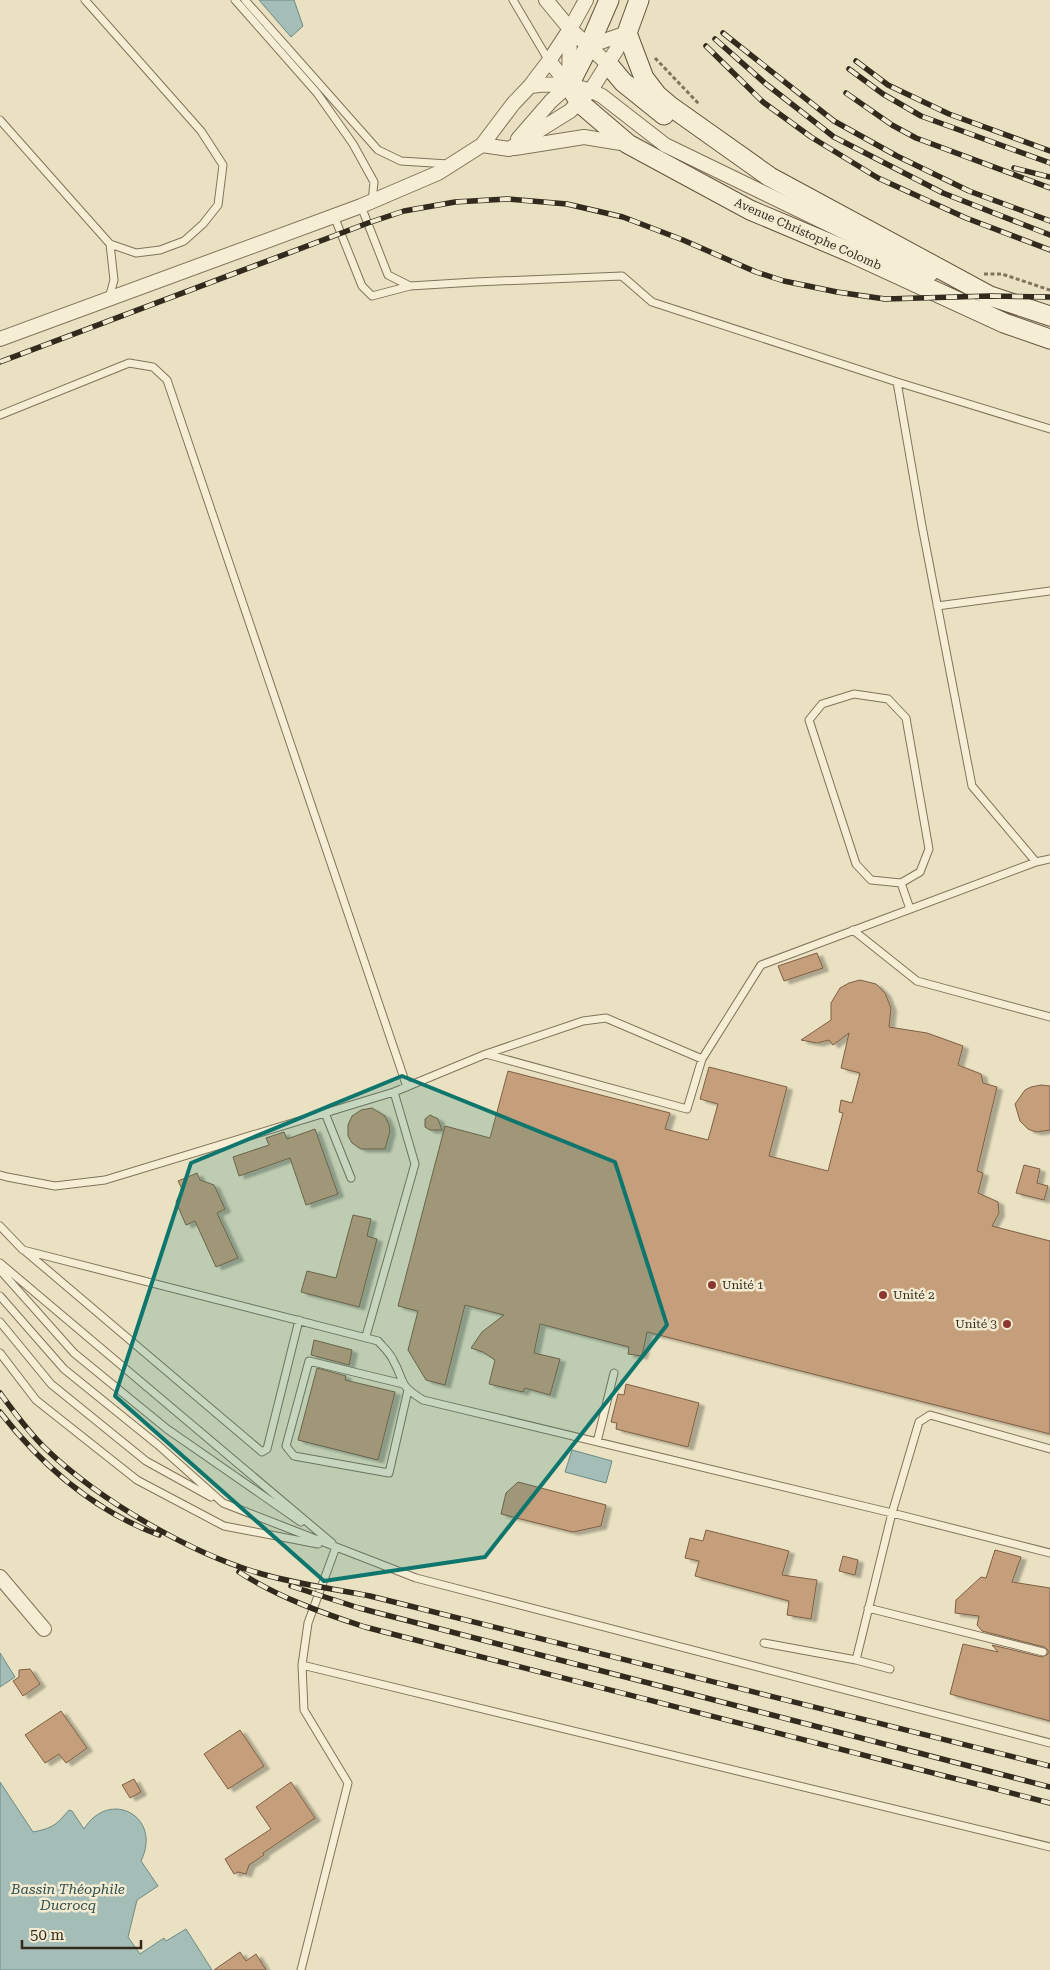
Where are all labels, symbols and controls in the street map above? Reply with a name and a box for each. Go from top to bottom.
street label: Avenue Christophe Colomb [732,195,884,273]
place label: Unité 1 [722,1278,764,1292]
marker: Unité 1 [706,1279,718,1291]
place label: Unité 2 [893,1288,935,1302]
marker: Unité 2 [877,1289,889,1301]
place label: Unité 3 [955,1317,997,1331]
marker: Unité 3 [1001,1318,1013,1330]
water label: Bassin Théophile Ducrocq [10,1881,125,1913]
scale bar [22,1918,141,1950]
text: 50 m [30,1926,65,1944]

